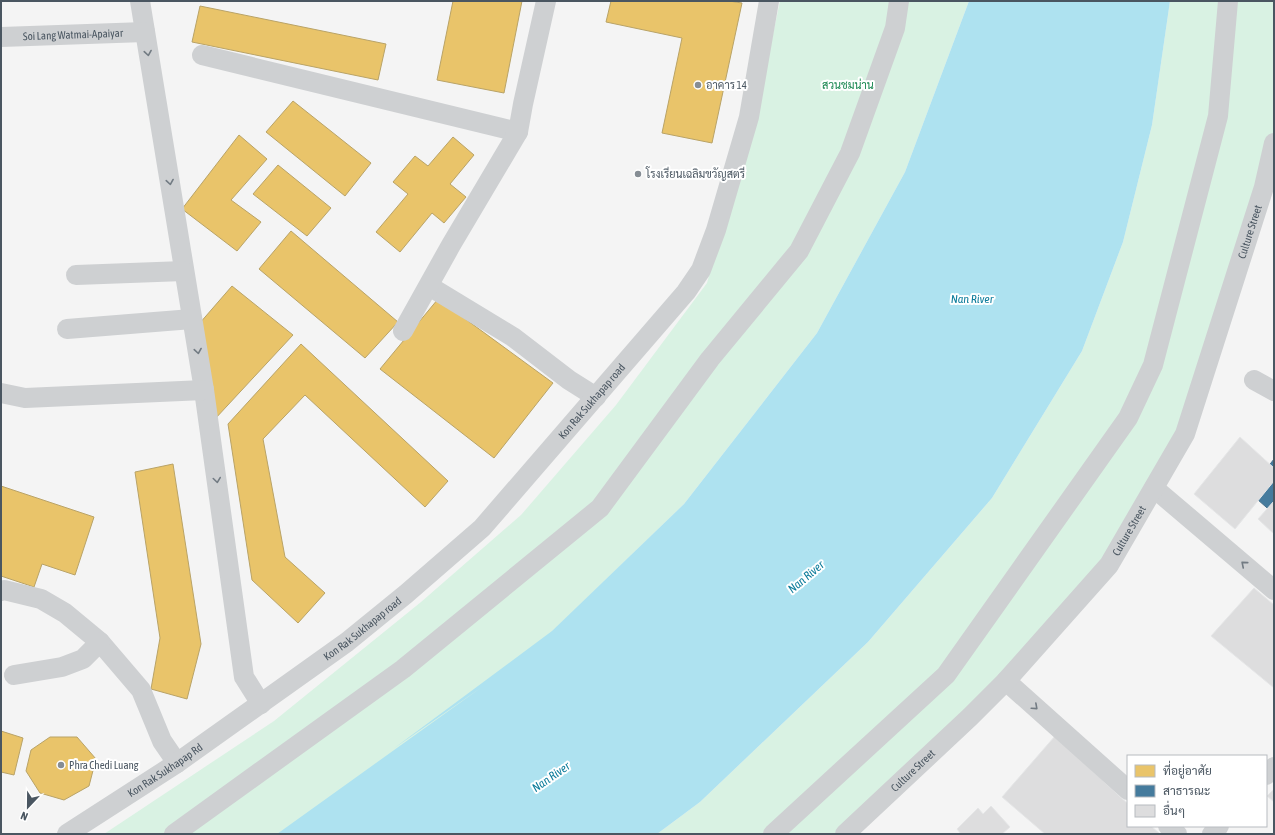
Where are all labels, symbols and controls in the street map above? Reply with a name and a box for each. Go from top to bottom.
street label: Soi Lang Watmai-Apaiyar [23,27,124,42]
one-way arrow [144,50,152,56]
park label: สวนชมน่าน [822,78,874,91]
place label: อาคาร 14 [706,79,747,91]
marker: อาคาร 14 [693,80,703,90]
place label: โรงเรียนเฉลิมขวัญสตรี [645,166,745,181]
marker: โรงเรียนเฉลิมขวัญสตรี [633,169,643,179]
one-way arrow [165,178,173,185]
street label: Culture Street [1235,203,1264,260]
water label: Nan River [951,292,994,306]
one-way arrow [193,348,202,354]
street label: Kon Rak Sukhapap road [556,361,627,441]
one-way arrow [212,477,221,483]
street label: Culture Street [1110,504,1148,558]
water label: Nan River [785,558,827,596]
one-way arrow [1242,562,1249,569]
street label: Kon Rak Sukhapap road [321,594,404,663]
one-way arrow [1030,702,1037,709]
street label: Kon Rak Sukhapap Rd [125,741,205,799]
street label: Culture Street [888,747,937,794]
legend [1127,755,1267,827]
place label: Phra Chedi Luang [69,759,139,771]
water label: Nan River [529,759,573,795]
marker: Phra Chedi Luang [56,760,66,770]
text: ที่อยู่อาศัย [1163,760,1212,779]
text: สาธารณะ [1163,784,1210,798]
north arrow [8,787,48,827]
text: อื่นๆ [1163,800,1185,818]
text: N [19,809,30,823]

